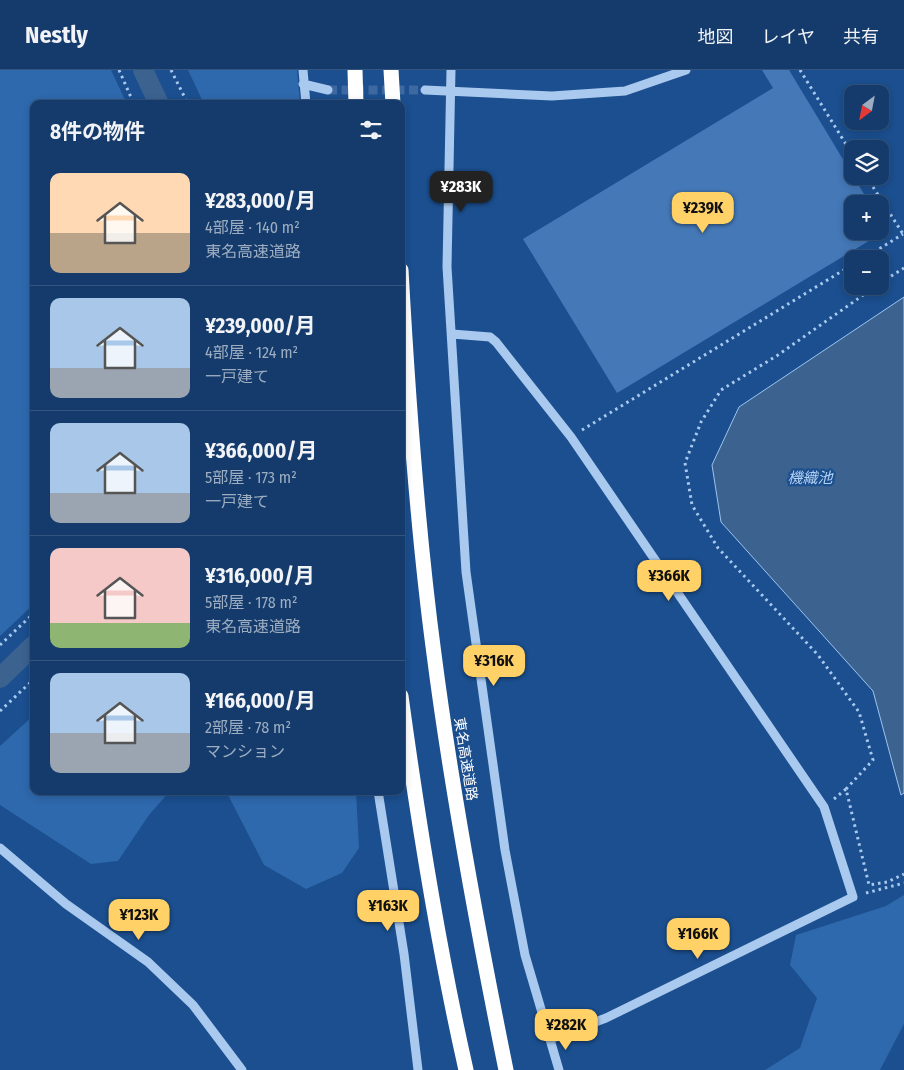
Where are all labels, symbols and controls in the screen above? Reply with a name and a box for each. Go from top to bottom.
text: Nestly [25,21,88,49]
text: 地図 [698,26,734,48]
text: レイヤ [762,26,815,48]
text: 共有 [843,26,879,48]
north arrow [844,85,889,130]
map controls [844,85,889,295]
icon: filters [357,116,385,144]
text: 8件の物件 [50,119,145,145]
button: layers [844,140,889,185]
pin: ¥283K [426,170,496,213]
text: ¥283K [441,177,481,196]
text: ¥283,000/月 [205,188,316,214]
pin: ¥239K [668,191,738,234]
icon: home [90,193,150,253]
button: + [844,195,889,240]
text: ¥239K [683,198,723,217]
text: 4部屋 · 140 m² [205,218,300,237]
text: 東名高速道路 [205,242,301,261]
button: − [844,250,889,295]
text: ¥239,000/月 [205,313,316,339]
icon: home [90,318,150,378]
text: 4部屋 · 124 m² [205,343,298,362]
text: 一戸建て [205,367,269,386]
text: ¥366,000/月 [205,438,317,464]
icon: home [90,443,150,503]
text: 5部屋 · 173 m² [205,468,297,487]
water label: 機織池 [787,469,834,487]
text: 一戸建て [205,492,269,511]
pin: ¥366K [634,560,704,602]
text: ¥316,000/月 [205,563,315,589]
text: ¥366K [648,566,690,585]
icon: home [90,568,150,628]
text: 5部屋 · 178 m² [205,593,297,612]
text: 東名高速道路 [205,617,301,636]
pin: ¥316K [459,644,529,687]
text: ¥316K [474,651,514,670]
text: ¥166,000/月 [205,688,316,714]
icon: home [90,693,150,753]
street label: 東名高速道路 [451,716,480,802]
text: 2部屋 · 78 m² [205,718,291,737]
text: マンション [205,742,285,761]
pin: ¥163K [353,890,423,932]
text: ¥163K [368,896,408,915]
pin: ¥123K [104,898,174,941]
text: ¥123K [120,905,158,924]
pin: ¥166K [663,918,733,960]
text: ¥166K [678,924,718,943]
pin: ¥282K [531,1008,601,1051]
text: ¥282K [546,1015,586,1034]

